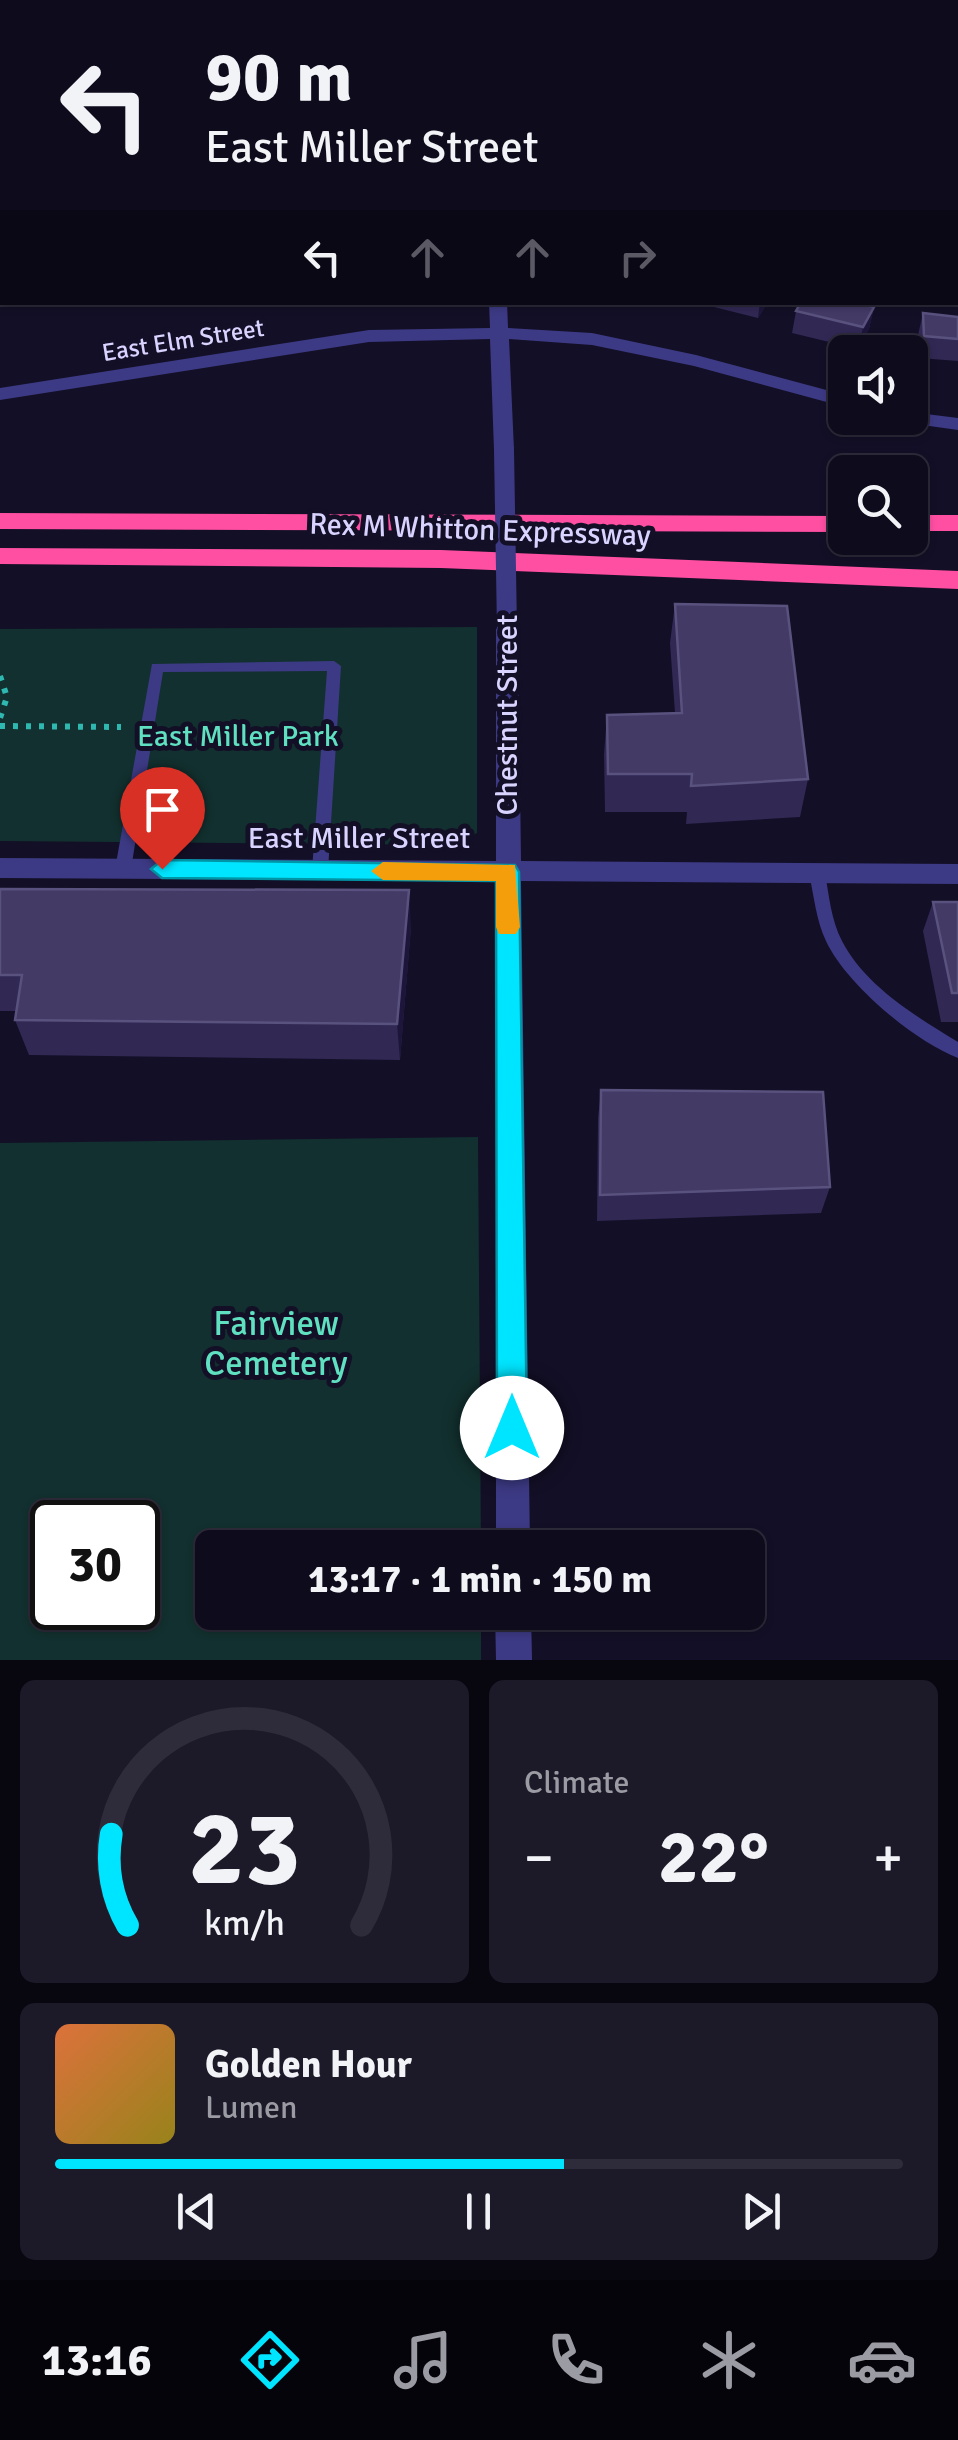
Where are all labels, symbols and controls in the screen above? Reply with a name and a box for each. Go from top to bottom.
text: 90 m [205,34,353,120]
icon: left [40,40,170,170]
text: East Miller Street [205,120,539,175]
icon: left [295,230,350,285]
icon: ahead [400,230,455,285]
icon: ahead [505,230,560,285]
icon: right [610,230,665,285]
street label: East Elm Street [100,312,267,368]
map controls [828,335,928,555]
button: sound [828,335,928,435]
button: search [828,455,928,555]
street label: Rex M Whitton Expressway [309,506,651,554]
street label: Chestnut Street [489,614,526,816]
park label: East Miller Park [137,718,339,755]
pin [120,767,205,870]
icon: arrive [135,782,190,837]
street label: East Miller Street [248,820,470,857]
park label: Fairview Cemetery [204,1302,348,1385]
position arrow [460,1376,564,1480]
speed limit sign: 30 [30,1500,160,1630]
text: 13:17 · 1 min · 150 m [308,1556,652,1603]
text: Climate [524,1763,630,1802]
text: 23 [188,1785,301,1913]
text: 22° [658,1811,769,1904]
text: − [524,1824,554,1892]
text: + [873,1824,903,1892]
text: km/h [204,1901,285,1945]
text: Golden Hour [205,2041,412,2088]
text: Lumen [205,2088,297,2127]
icon: previous [169,2184,224,2239]
icon: pause [451,2184,506,2239]
icon: next [734,2184,789,2239]
icon: directions [235,2325,305,2395]
icon: music [388,2325,458,2395]
icon: phone [541,2325,611,2395]
icon: climate [694,2325,764,2395]
icon: car [847,2325,917,2395]
text: 13:16 [41,2333,152,2388]

